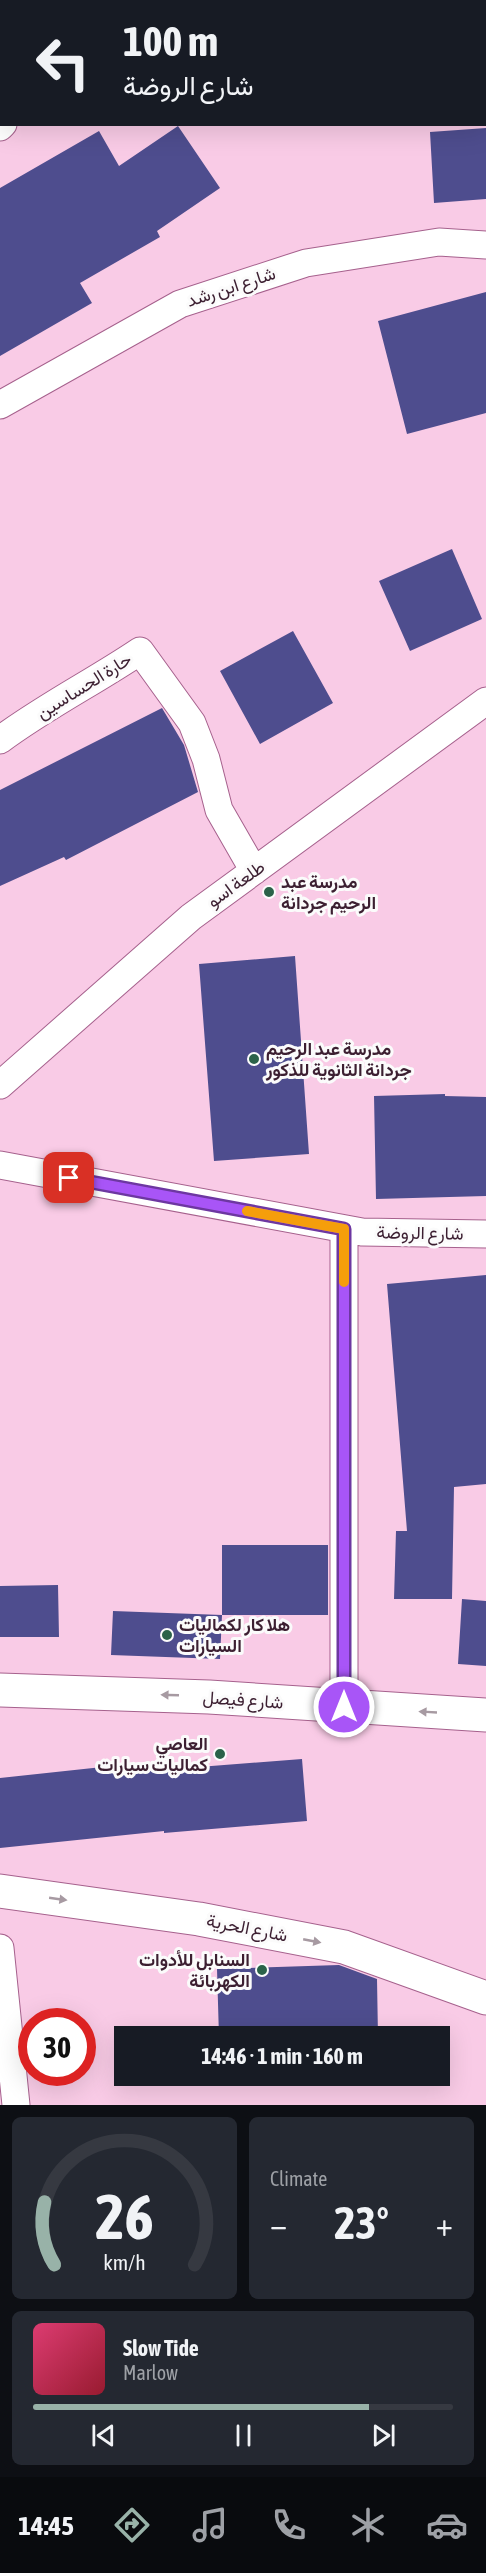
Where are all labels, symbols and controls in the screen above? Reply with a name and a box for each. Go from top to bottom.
text: 100 m [123,17,218,65]
icon: left [24,24,102,102]
text: شارع الروضة [123,70,254,101]
street label: شارع ابن رشد [184,262,279,313]
street label: حارة الحساسين [32,648,136,724]
street label: طلعة اسو [203,856,269,912]
place label: مدرسة عبد الرحيم جردانة [281,871,376,915]
marker: مدرسة عبد الرحيم جردانة [262,885,276,899]
place label: مدرسة عبد الرحيم جردانة الثانوية للذكور [265,1038,412,1081]
marker: مدرسة عبد الرحيم جردانة الثانوية للذكور [247,1052,261,1066]
pin [43,1152,94,1203]
icon: arrive [52,1161,85,1194]
street label: شارع الروضة [376,1221,464,1246]
place label: هلا كار لكماليات السيارات [179,1614,290,1657]
marker: هلا كار لكماليات السيارات [160,1628,174,1642]
position arrow [312,1675,376,1739]
street label: شارع فيصل [202,1686,284,1715]
one-way arrow [161,1691,180,1700]
one-way arrow [418,1707,437,1717]
place label: العاصي كماليات سيارات [97,1733,208,1776]
marker: العاصي كماليات سيارات [213,1747,227,1761]
one-way arrow [49,1895,68,1904]
street label: شارع الحرية [204,1909,289,1948]
one-way arrow [303,1937,322,1946]
place label: السنابل للأدوات الكهربائة [139,1949,250,1992]
marker: السنابل للأدوات الكهربائة [255,1963,269,1977]
speed limit sign: 30 [18,2008,96,2086]
text: 14:46 · 1 min · 160 m [201,2043,363,2069]
text: Climate [270,2167,327,2190]
text: 26 [95,2181,154,2252]
text: 23° [334,2197,389,2249]
text: − [270,2205,287,2243]
text: + [436,2205,453,2243]
text: km/h [103,2250,146,2275]
text: Slow Tide [123,2335,199,2361]
text: Marlow [123,2361,178,2384]
icon: previous [87,2419,120,2452]
icon: pause [227,2419,260,2452]
icon: next [367,2419,400,2452]
icon: directions [111,2504,153,2546]
icon: music [189,2504,231,2546]
icon: phone [268,2504,310,2546]
icon: climate [347,2504,389,2546]
icon: car [426,2504,468,2546]
text: 14:45 [18,2510,74,2541]

